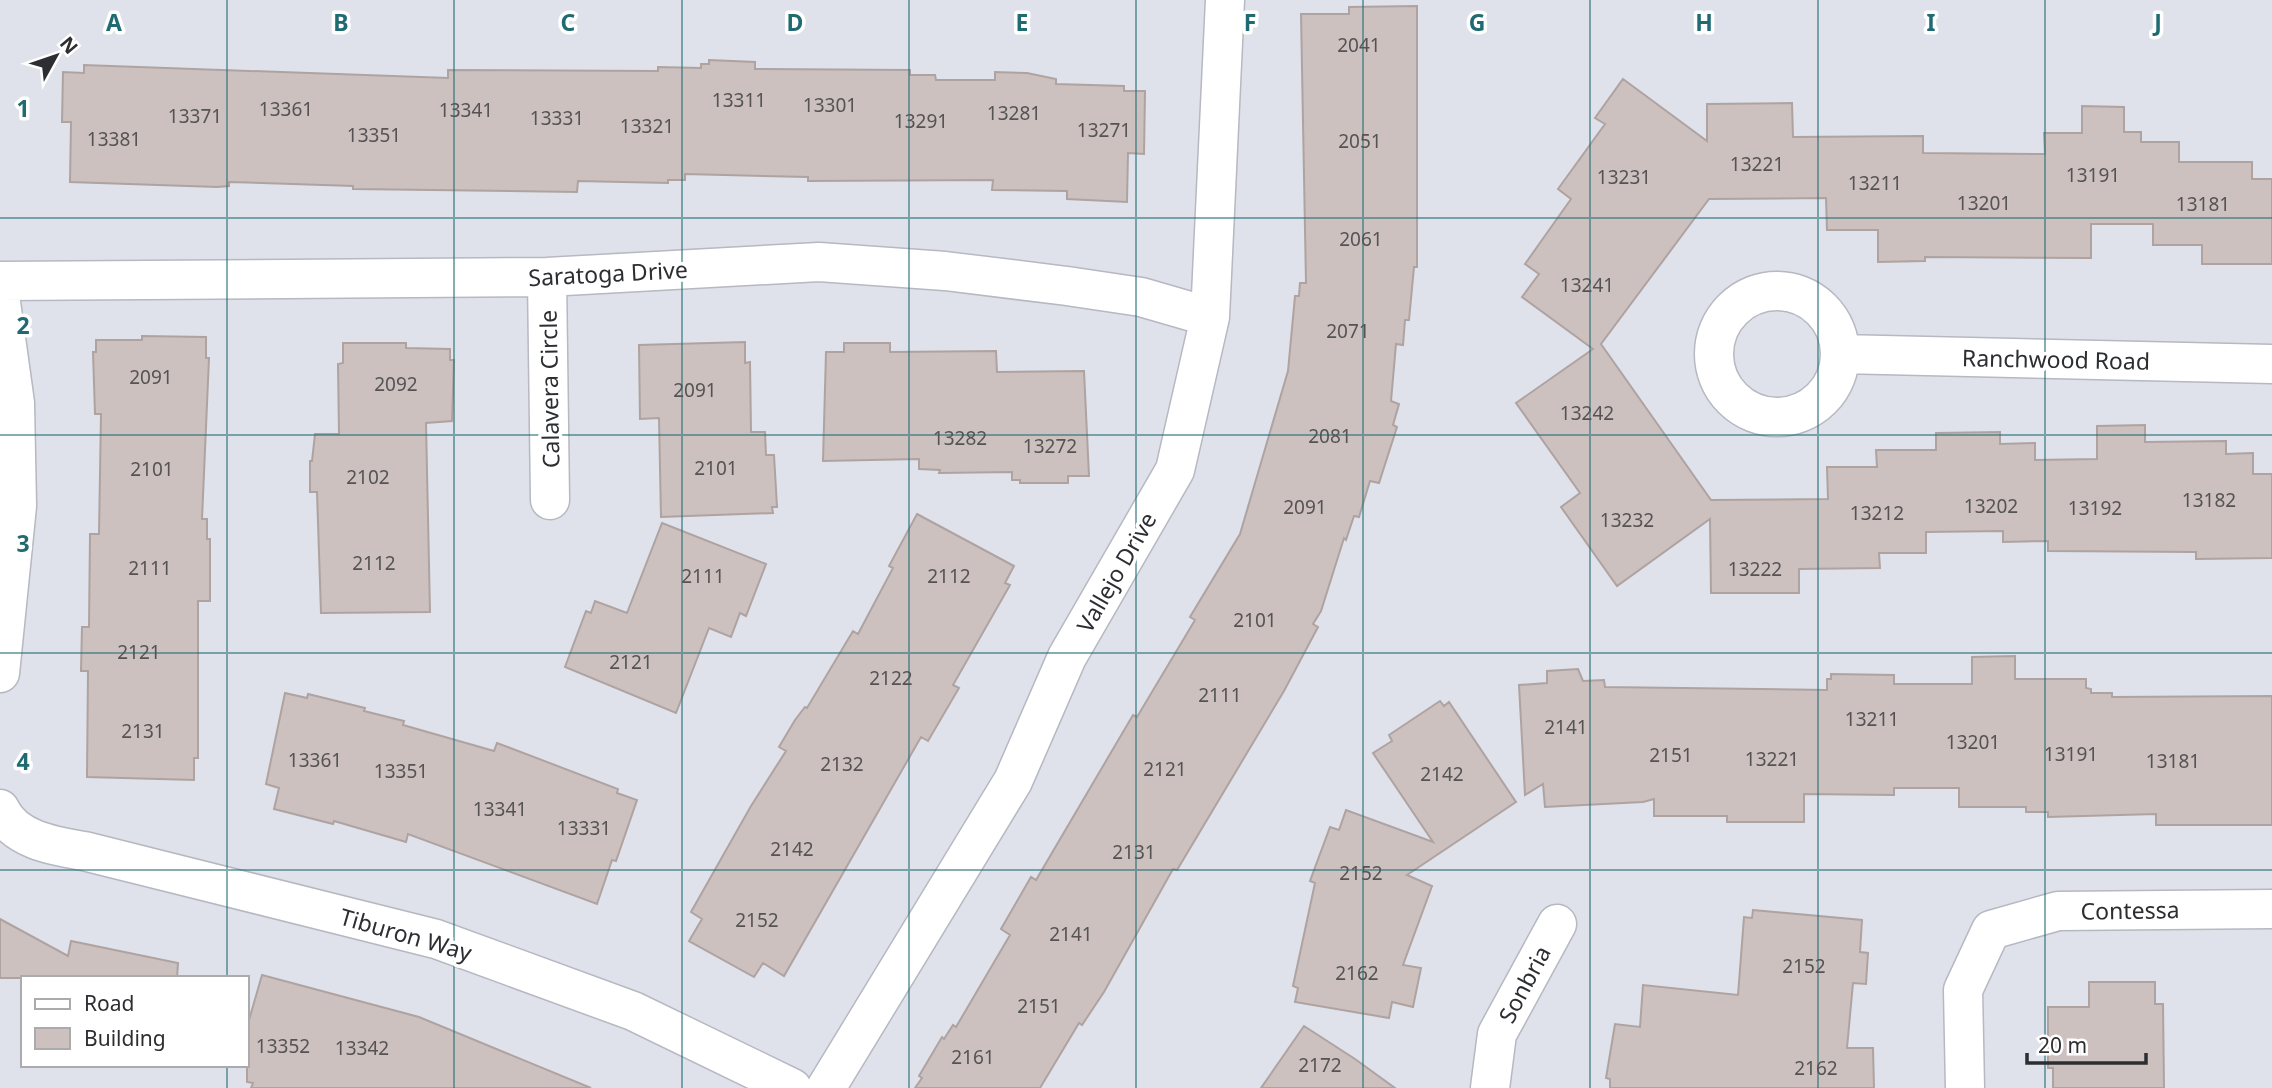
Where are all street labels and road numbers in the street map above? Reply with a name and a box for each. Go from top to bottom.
street label: Saratoga Drive [527,253,689,293]
street label: Calavera Circle [532,310,566,468]
street label: Ranchwood Road [1962,341,2150,377]
street label: Vallejo Drive [1069,506,1163,638]
street label: Contessa [2080,893,2180,927]
street label: Tiburon Way [336,900,476,968]
street label: Sonbria [1490,940,1558,1028]

